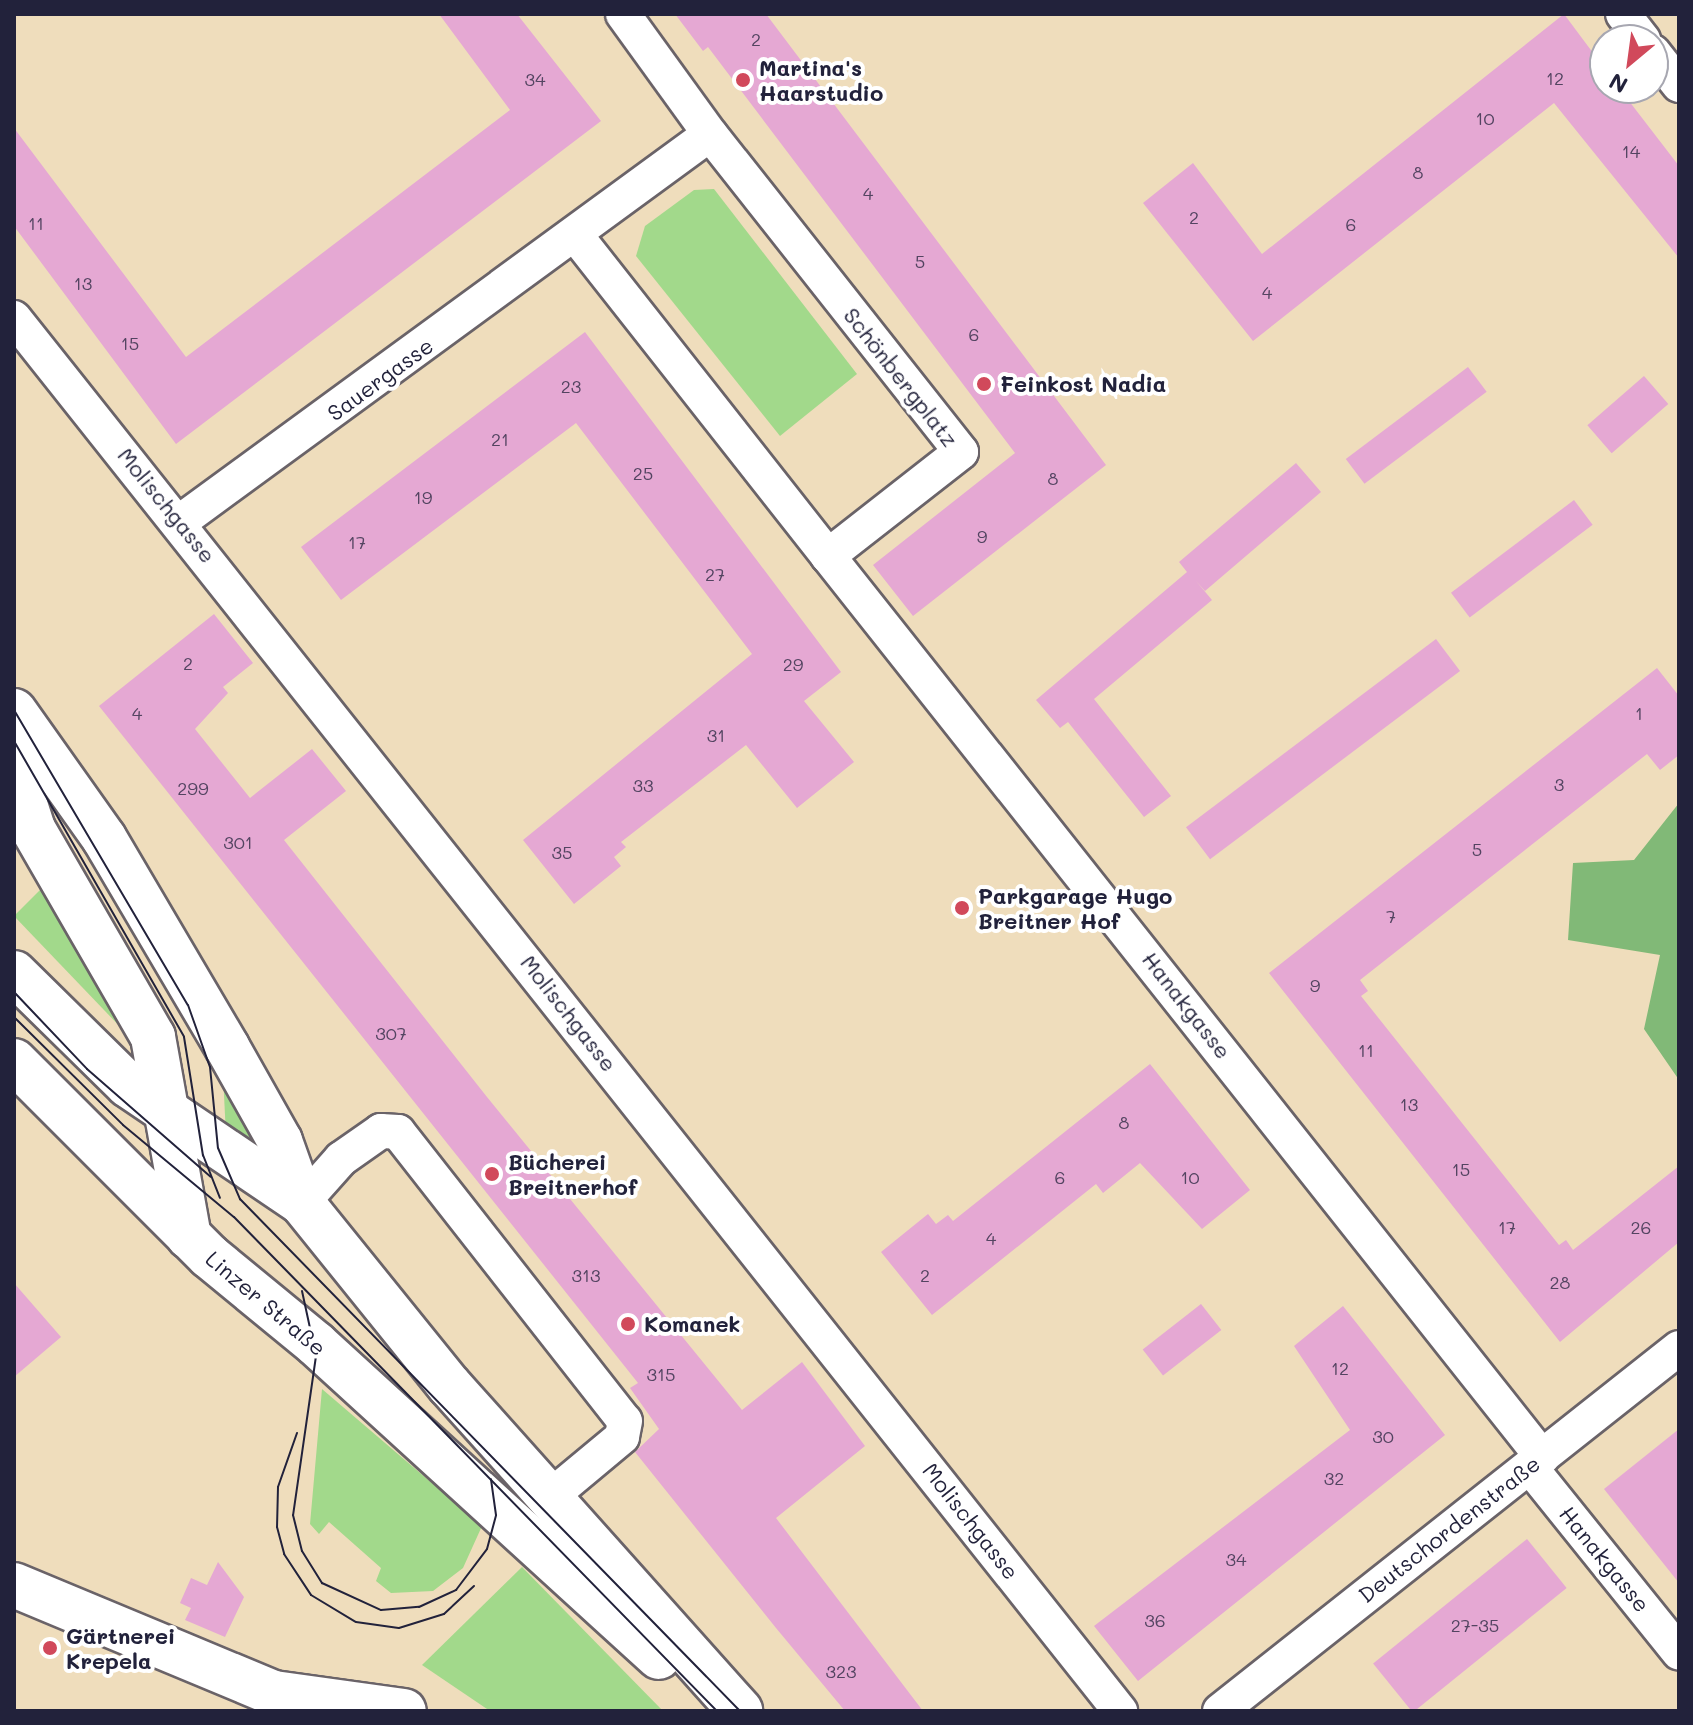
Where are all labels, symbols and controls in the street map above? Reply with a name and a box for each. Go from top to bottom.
north arrow [1589,24,1669,104]
house number: 2 [751,28,761,50]
place label: Martina's Haarstudio [759,54,883,106]
house number: 12 [1546,67,1564,89]
text: N [1604,67,1632,100]
house number: 34 [524,68,546,90]
marker: Martina's Haarstudio [734,71,752,89]
house number: 10 [1475,107,1495,129]
house number: 14 [1622,140,1640,162]
house number: 8 [1413,161,1423,183]
house number: 4 [863,182,873,204]
house number: 2 [1189,206,1199,228]
house number: 11 [28,212,44,234]
house number: 6 [1346,213,1356,235]
house number: 5 [915,250,925,272]
house number: 13 [74,272,92,294]
house number: 4 [1262,281,1272,303]
street label: Schönbergplatz [839,302,963,452]
house number: 6 [969,323,979,345]
house number: 15 [121,332,139,354]
street label: Sauergasse [322,332,438,426]
place label: Feinkost Nadia [1000,371,1166,397]
house number: 23 [561,375,581,397]
marker: Feinkost Nadia [975,375,993,393]
house number: 21 [491,428,509,450]
street label: Molischgasse [113,442,221,568]
house number: 25 [633,462,653,484]
house number: 8 [1048,467,1058,489]
house number: 19 [414,486,432,508]
house number: 9 [977,525,987,547]
house number: 17 [348,531,366,553]
house number: 27 [705,563,725,585]
house number: 2 [183,652,193,674]
house number: 29 [783,653,803,675]
house number: 4 [132,702,142,724]
house number: 1 [1635,702,1643,724]
house number: 31 [707,724,725,746]
house number: 3 [1554,773,1564,795]
house number: 33 [632,774,654,796]
house number: 299 [177,777,209,799]
house number: 301 [223,831,253,853]
house number: 5 [1472,838,1482,860]
house number: 35 [551,841,573,863]
place label: Parkgarage Hugo Breitner Hof [978,882,1172,934]
marker: Parkgarage Hugo Breitner Hof [953,899,971,917]
house number: 7 [1386,905,1396,927]
street label: Hanakgasse [1137,946,1237,1064]
street label: Molischgasse [515,950,623,1076]
house number: 9 [1310,974,1320,996]
house number: 307 [375,1022,407,1044]
house number: 11 [1358,1039,1374,1061]
house number: 13 [1400,1093,1418,1115]
house number: 8 [1119,1111,1129,1133]
place label: Bücherei Breitnerhof [508,1148,637,1200]
house number: 15 [1452,1158,1470,1180]
marker: Bücherei Breitnerhof [483,1165,501,1183]
house number: 6 [1055,1166,1065,1188]
house number: 10 [1180,1166,1200,1188]
house number: 17 [1498,1216,1516,1238]
house number: 26 [1631,1216,1651,1238]
house number: 4 [986,1227,996,1249]
street label: Linzer Straße [201,1245,331,1361]
house number: 313 [571,1264,601,1286]
house number: 2 [920,1264,930,1286]
house number: 28 [1550,1271,1570,1293]
place label: Komanek [644,1311,740,1337]
marker: Komanek [619,1315,637,1333]
house number: 12 [1331,1357,1349,1379]
house number: 315 [646,1363,676,1385]
house number: 30 [1372,1425,1394,1447]
street label: Deutschordenstraße [1353,1450,1545,1608]
street label: Molischgasse [917,1458,1025,1584]
house number: 32 [1324,1467,1344,1489]
street label: Hanakgasse [1554,1501,1656,1617]
house number: 34 [1225,1548,1247,1570]
house number: 36 [1144,1609,1166,1631]
house number: 27-35 [1451,1614,1499,1636]
place label: Gärtnerei Krepela [66,1622,175,1674]
marker: Gärtnerei Krepela [41,1639,59,1657]
house number: 323 [825,1660,857,1682]

